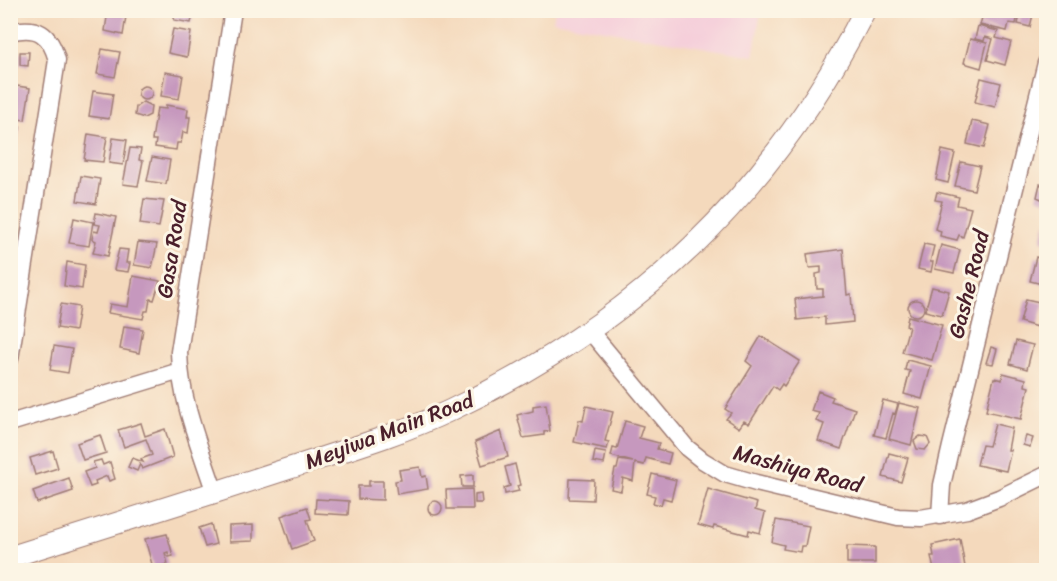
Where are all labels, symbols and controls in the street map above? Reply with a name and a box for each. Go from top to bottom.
street label: Gasa Road [145,196,199,301]
street label: Gashe Road [936,225,1001,342]
street label: Meyiwa Main Road [299,380,481,481]
street label: Mashiya Road [729,433,868,505]

